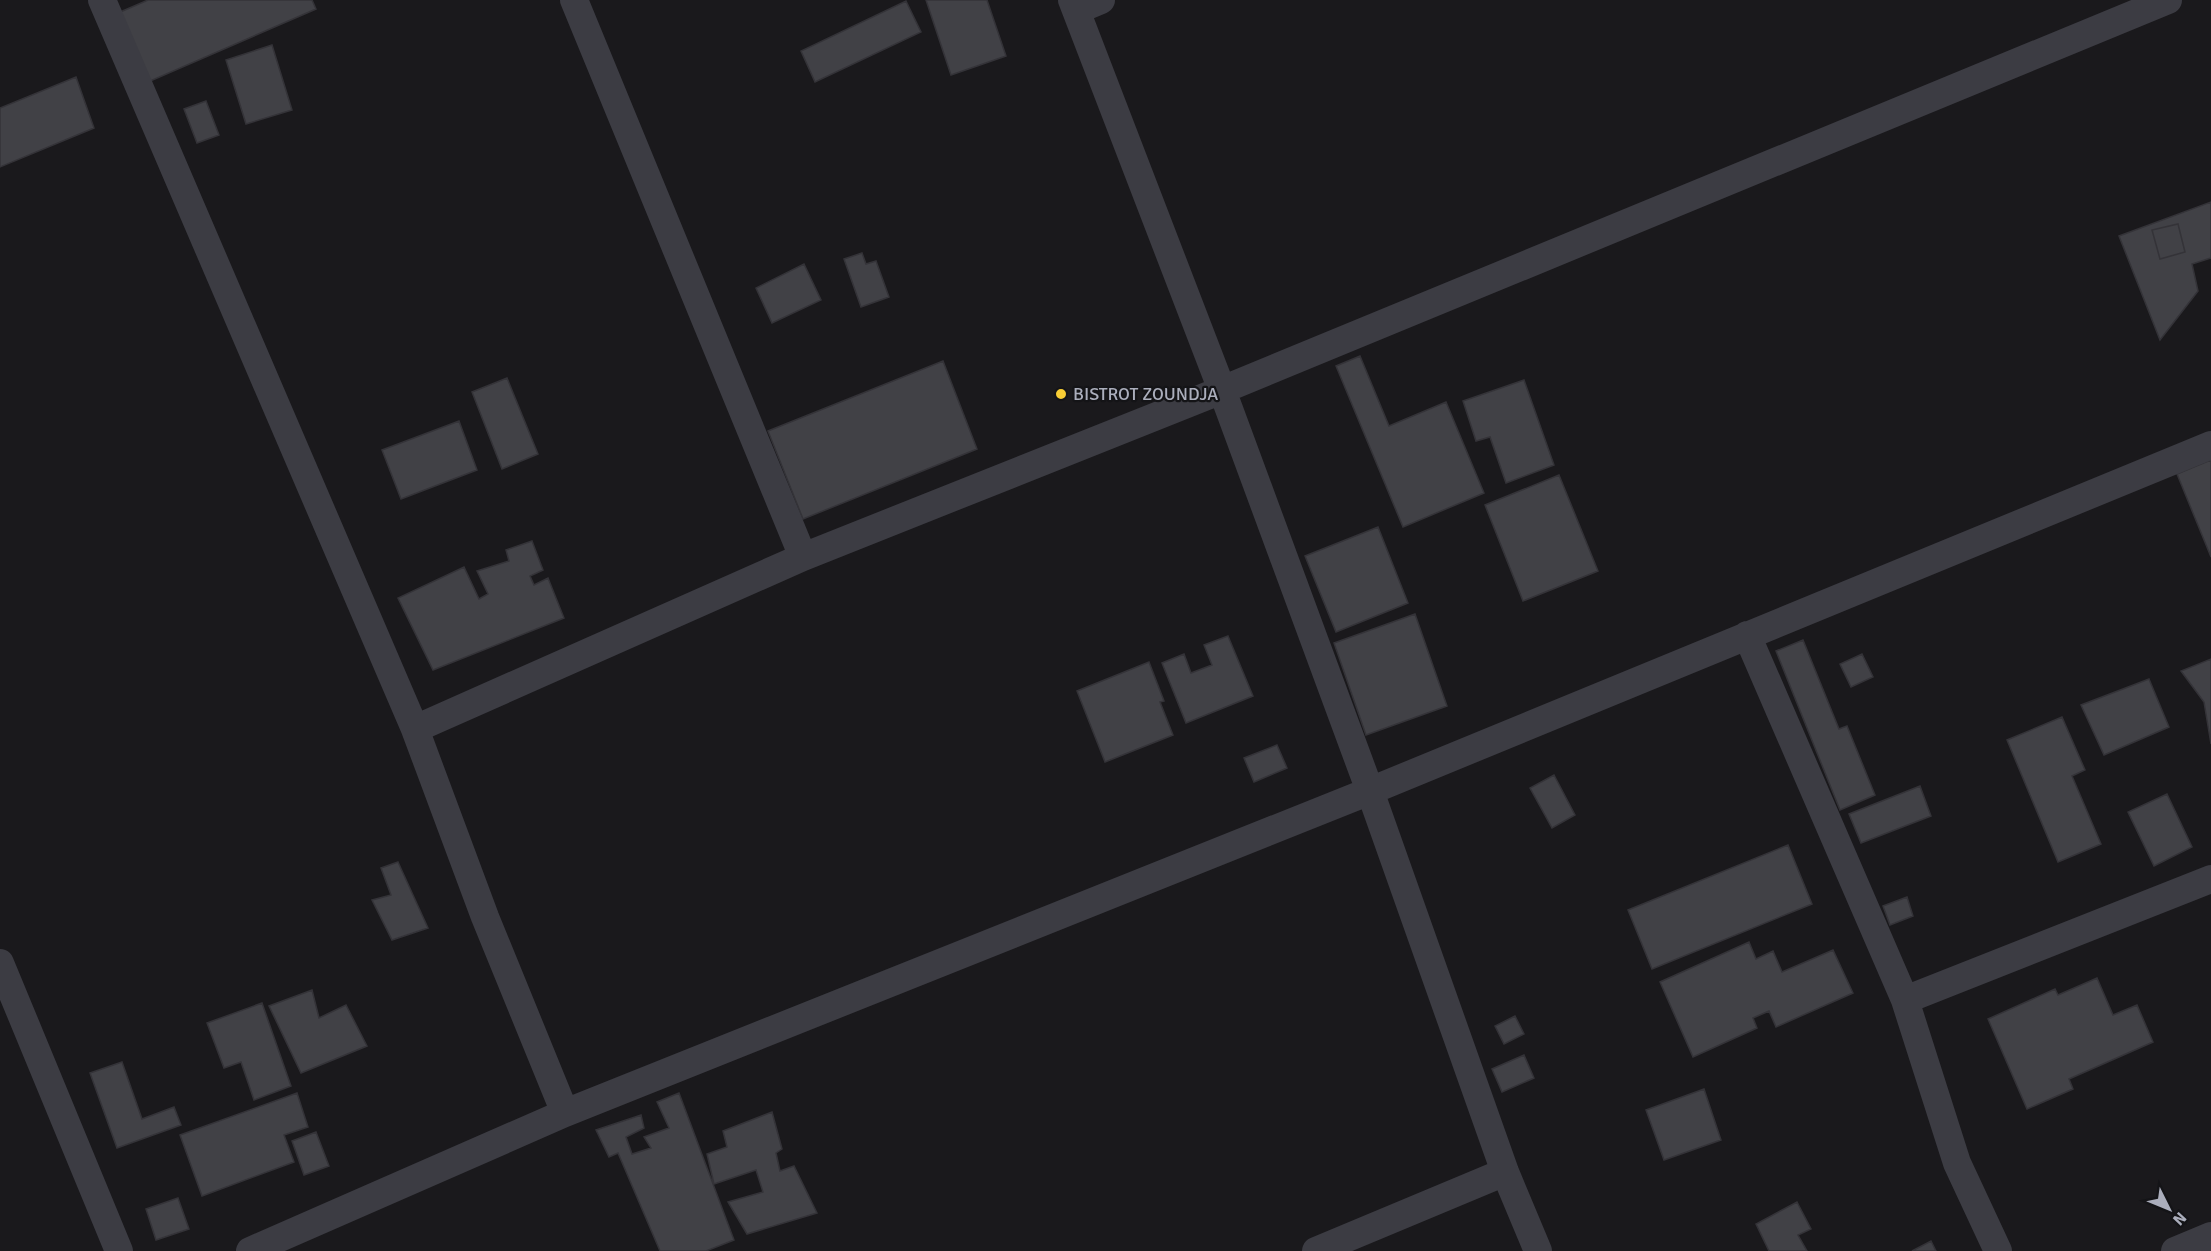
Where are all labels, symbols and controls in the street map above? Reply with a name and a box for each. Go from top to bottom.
place label: BISTROT ZOUNDJA [1073,383,1218,405]
marker: BISTROT ZOUNDJA [1054,387,1068,401]
north arrow [2139,1179,2199,1239]
text: N [2168,1208,2190,1229]

